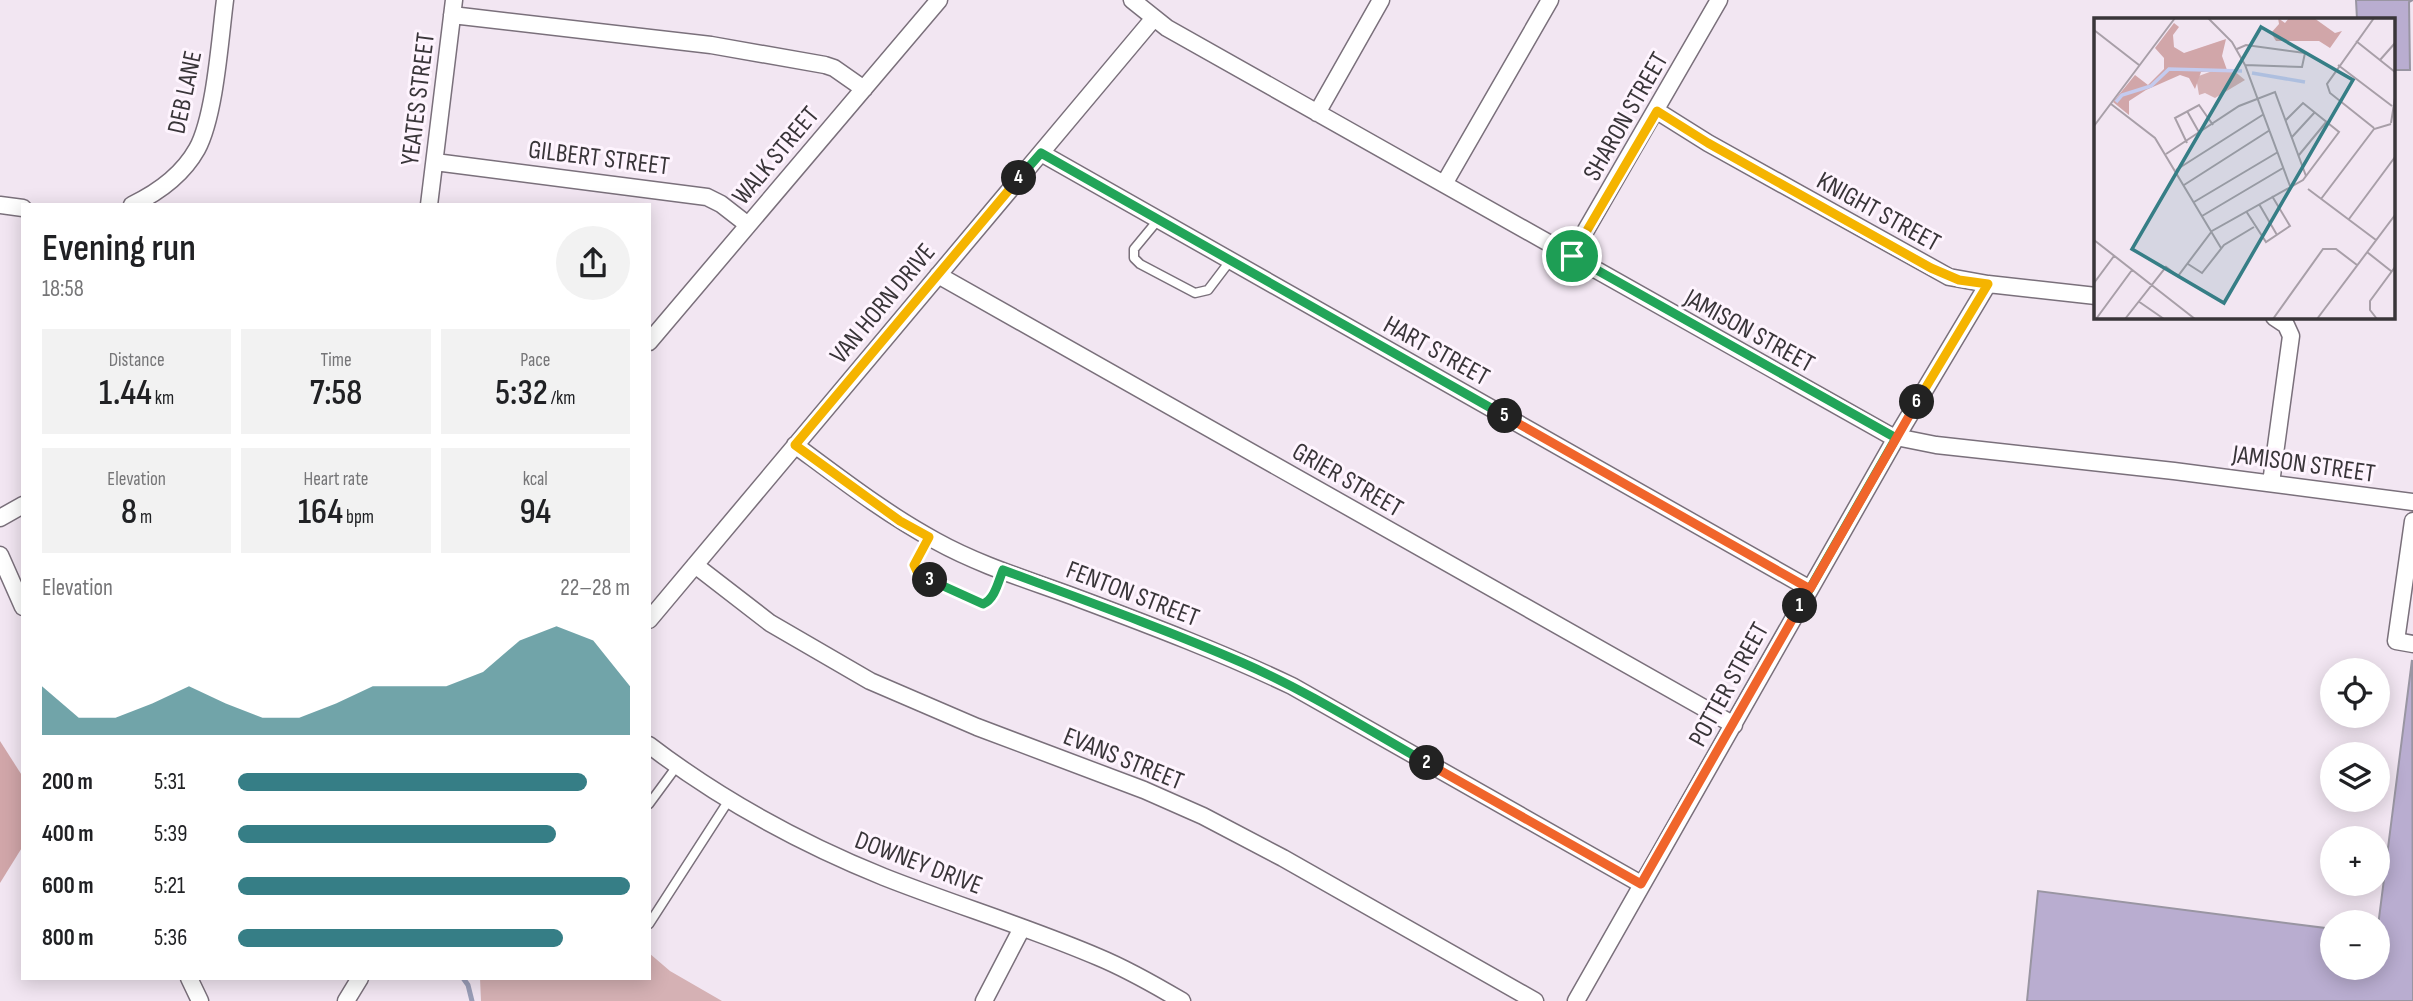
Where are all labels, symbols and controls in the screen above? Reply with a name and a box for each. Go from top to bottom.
inset map [2094,18,2396,318]
street label: YEATES STREET [395,31,442,167]
street label: SHARON STREET [1577,47,1675,186]
street label: DEB LANE [162,48,209,137]
street label: WALK STREET [726,101,826,211]
street label: GILBERT STREET [526,134,671,183]
pin: 4 [1002,160,1036,196]
text: 4 [1014,166,1023,189]
street label: KNIGHT STREET [1811,166,1946,259]
text: Evening run [42,226,196,271]
button: share [556,226,630,300]
pin [1542,226,1602,286]
icon: arrive [1553,237,1591,275]
street label: VAN HORN DRIVE [824,238,942,370]
text: 18:58 [42,275,84,303]
street label: JAMISON STREET [1678,282,1820,380]
street label: HART STREET [1378,310,1495,393]
text: Distance [109,349,165,372]
text: Time [320,349,352,372]
text: Pace [520,349,550,372]
text: 1.44 [99,372,152,415]
text: 7:58 [310,372,362,415]
text: 5:32 [495,372,548,415]
pin: 6 [1899,384,1934,420]
text: km [152,387,174,410]
text: /km [548,387,575,410]
text: 6 [1912,390,1921,413]
pin: 5 [1488,398,1522,434]
text: 5 [1500,404,1509,427]
street label: GRIER STREET [1286,436,1408,524]
street label: JAMISON STREET [2229,439,2377,490]
text: Elevation [107,468,166,491]
text: Heart rate [304,468,368,491]
text: kcal [523,468,548,491]
text: 8 [121,491,137,534]
text: 164 [298,491,343,534]
text: 94 [519,491,551,534]
text: m [137,506,152,529]
text: bpm [343,506,374,529]
street label: FENTON STREET [1062,555,1203,634]
pin: 3 [912,562,948,598]
text: 3 [925,568,934,591]
text: Elevation [42,574,113,602]
text: 22–28 m [560,574,630,602]
pin: 1 [1783,588,1818,624]
text: 1 [1796,594,1803,617]
street label: POTTER STREET [1683,617,1776,752]
map controls [2320,658,2390,980]
button: locate [2320,658,2390,728]
street label: EVANS STREET [1059,721,1188,798]
button: layers [2320,742,2390,812]
pin: 2 [1410,746,1444,780]
text: 2 [1422,751,1431,774]
text: 200 m [42,768,93,796]
text: 5:31 [154,768,185,796]
text: 400 m [42,820,93,848]
text: 5:39 [154,820,187,848]
street label: DOWNEY DRIVE [850,825,986,902]
button: + [2320,826,2390,896]
text: 600 m [42,872,94,900]
text: 5:21 [154,872,185,900]
button: − [2320,910,2390,980]
text: 800 m [42,924,94,952]
text: 5:36 [154,924,187,952]

